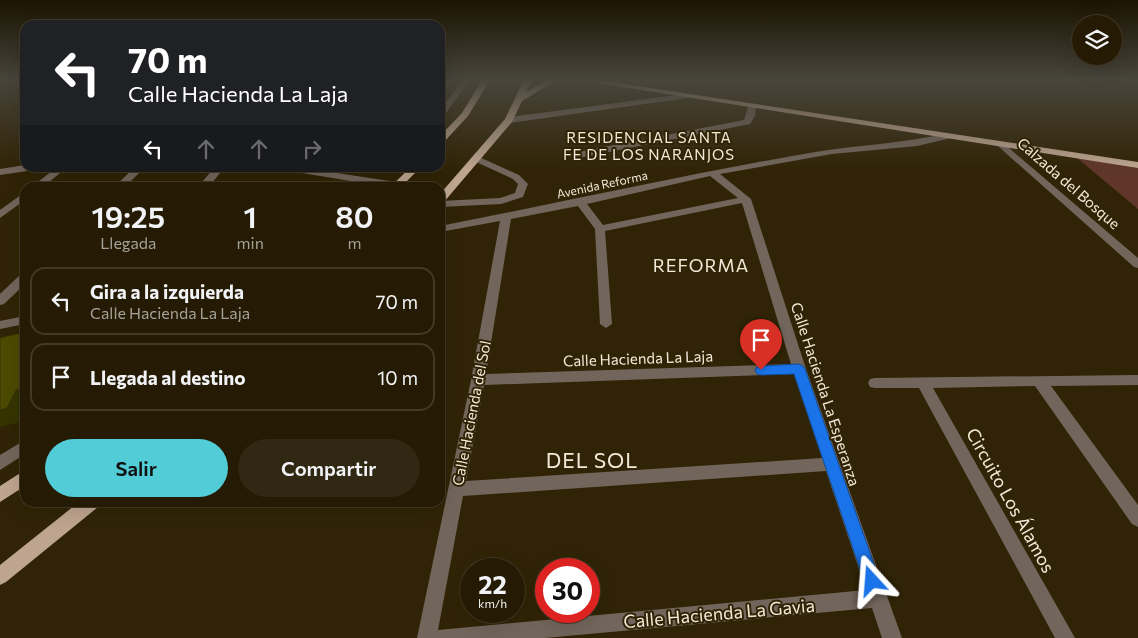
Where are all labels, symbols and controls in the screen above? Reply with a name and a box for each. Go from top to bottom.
map controls [1072,15,1122,65]
button: layers [1072,15,1122,65]
text: 70 m [128,37,208,80]
icon: left [45,40,110,105]
text: Calle Hacienda La Laja [128,80,348,107]
district label: RESIDENCIAL SANTA FE DE LOS NARANJOS [563,128,735,163]
street label: Calzada del Bosque [1014,133,1124,233]
icon: left [139,135,167,163]
icon: ahead [192,135,220,163]
icon: ahead [245,135,273,163]
icon: right [298,135,326,163]
street label: Avenida Reforma [555,168,649,200]
text: 19:25 [91,197,165,234]
text: 1 [244,197,257,234]
text: 80 [335,197,374,234]
text: Llegada [100,233,156,252]
text: min [237,233,264,252]
text: m [347,233,361,252]
district label: REFORMA [653,254,749,276]
text: Gira a la izquierda [90,280,244,303]
icon: left [47,287,75,315]
text: 70 m [375,290,418,313]
street label: Calle Hacienda La Esperanza [788,300,864,488]
text: Calle Hacienda La Laja [90,303,250,322]
pin [740,319,782,370]
icon: arrive [747,326,775,354]
street label: Calle Hacienda del Sol [448,339,494,487]
street label: Calle Hacienda La Laja [563,346,713,370]
icon: arrive [47,363,75,391]
text: Llegada al destino [90,366,246,389]
text: 10 m [377,366,418,389]
street label: Circuito Los Álamos [962,424,1060,576]
button: Salir [45,439,228,497]
button: Compartir [238,439,420,497]
district label: DEL SOL [546,447,638,472]
position arrow [845,554,897,606]
speed limit sign: 30 [535,558,600,623]
text: 22 [478,569,507,599]
street label: Calle Hacienda La Gavia [622,594,816,632]
text: km/h [478,596,507,610]

